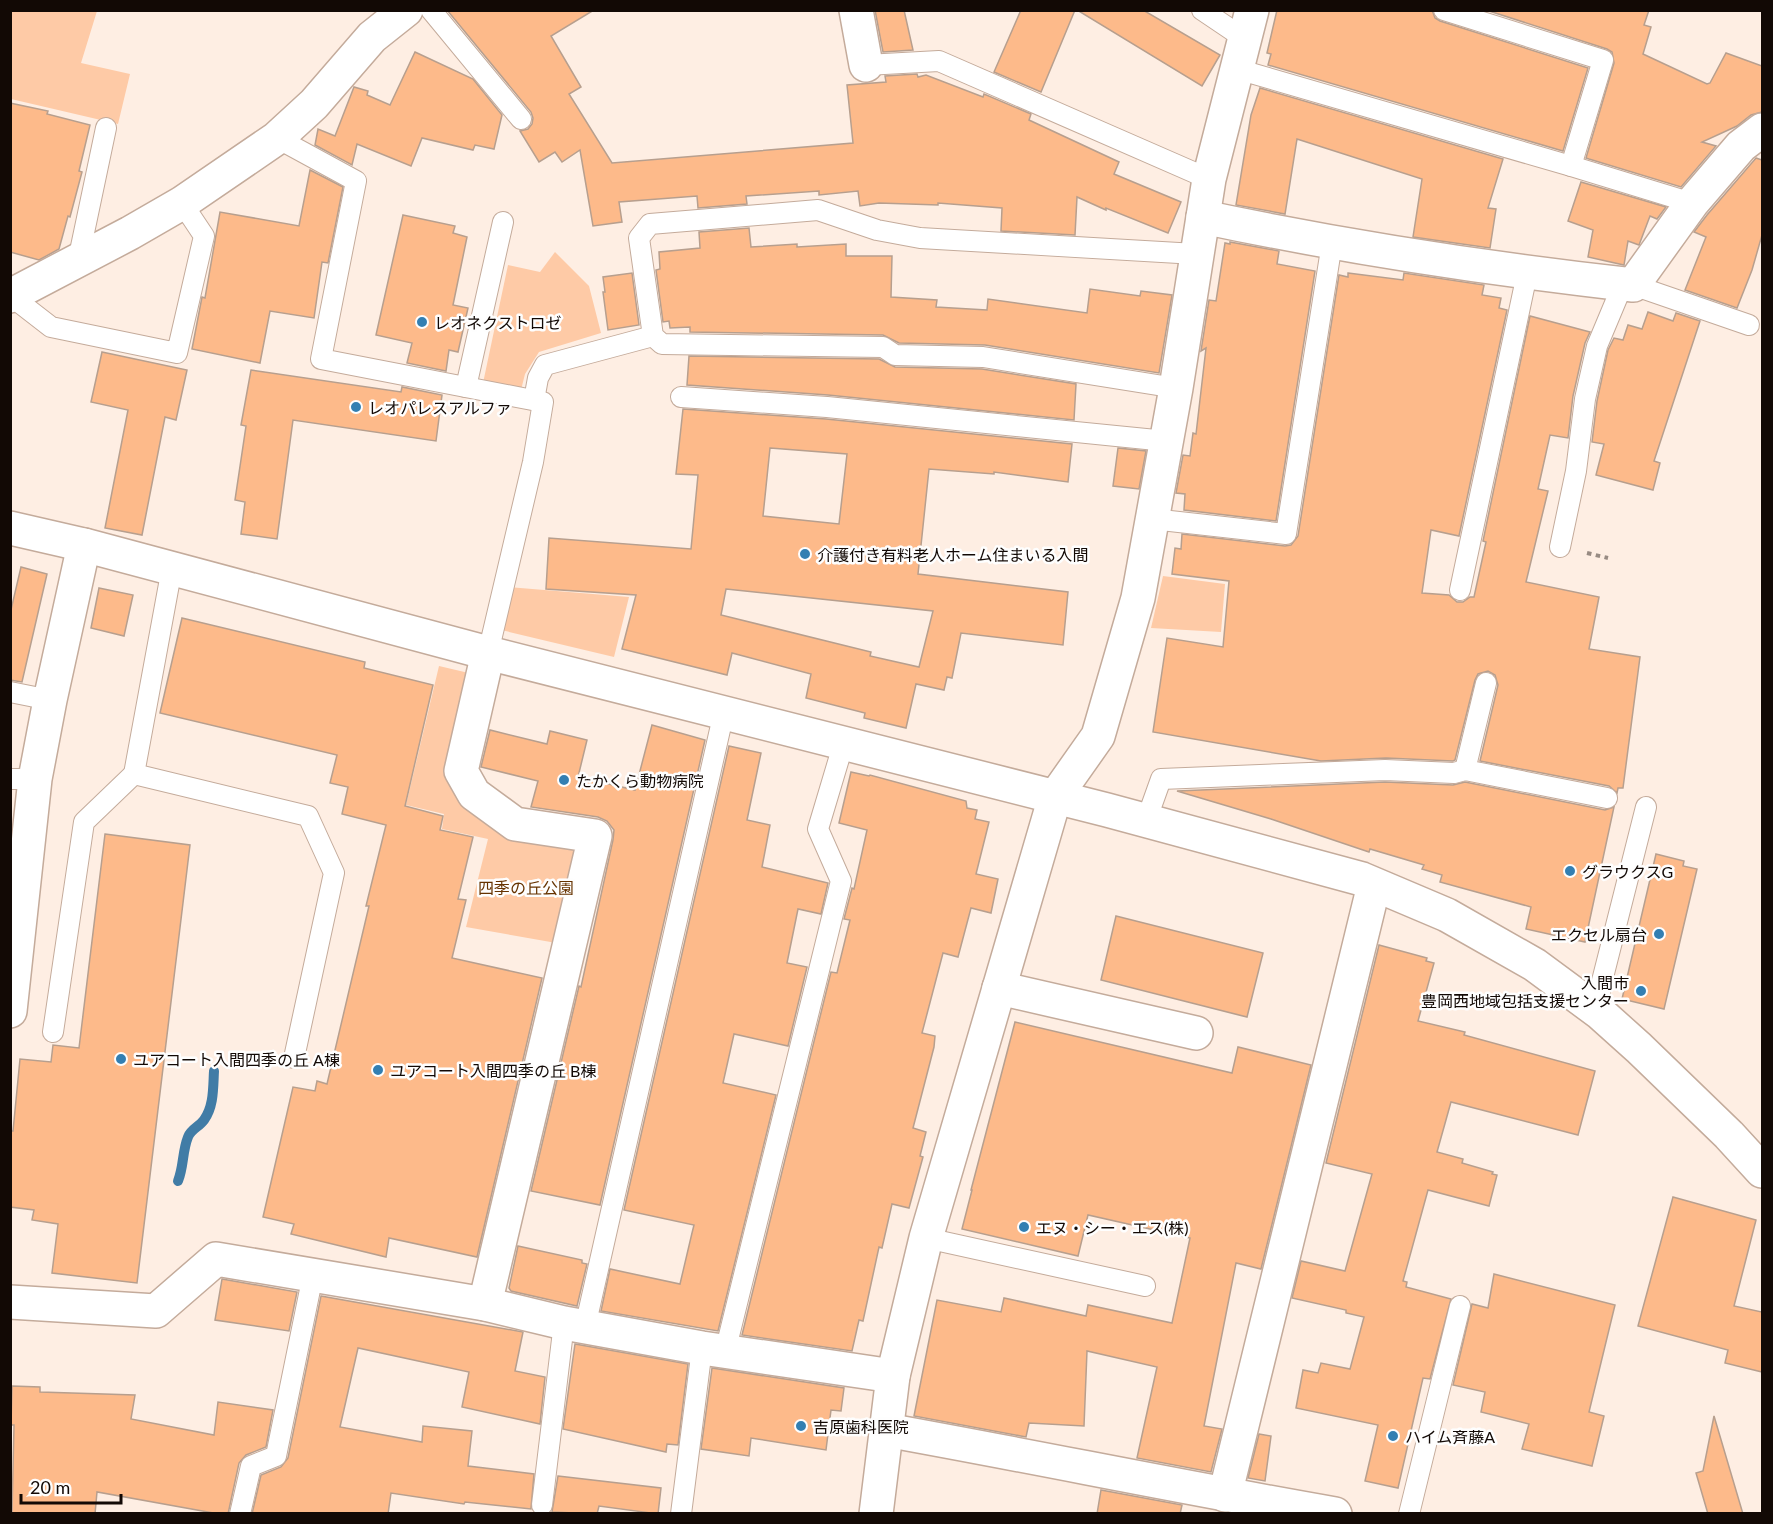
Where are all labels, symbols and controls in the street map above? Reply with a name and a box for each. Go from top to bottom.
place label: レオネクストロゼ [434,313,562,332]
marker: レオネクストロゼ [415,315,429,329]
place label: レオパレスアルファ [368,398,512,417]
marker: レオパレスアルファ [349,400,363,414]
place label: 介護付き有料老人ホーム住まいる入間 [817,545,1089,564]
marker: 介護付き有料老人ホーム住まいる入間 [798,547,812,561]
place label: たかくら動物病院 [576,771,704,790]
marker: たかくら動物病院 [557,773,571,787]
place label: グラウクスG [1582,862,1673,881]
marker: グラウクスG [1563,864,1577,878]
park label: 四季の丘公園 [478,878,574,897]
place label: エクセル扇台 [1551,925,1647,944]
marker: エクセル扇台 [1652,927,1666,941]
place label: 入間市 豊岡西地域包括支援センター [1421,973,1629,1010]
marker: 入間市 豊岡西地域包括支援センター [1634,984,1648,998]
place label: ユアコート入間四季の丘 A棟 [133,1050,340,1069]
marker: ユアコート入間四季の丘 A棟 [114,1052,128,1066]
place label: ユアコート入間四季の丘 B棟 [390,1061,596,1080]
marker: ユアコート入間四季の丘 B棟 [371,1063,385,1077]
place label: エヌ・シー・エス(株) [1036,1218,1189,1237]
marker: エヌ・シー・エス(株) [1017,1220,1031,1234]
place label: 吉原歯科医院 [813,1417,909,1436]
marker: 吉原歯科医院 [794,1419,808,1433]
place label: ハイム斉藤A [1405,1427,1495,1446]
marker: ハイム斉藤A [1386,1429,1400,1443]
scale bar [21,1467,122,1505]
text: 20 m [30,1476,70,1498]

